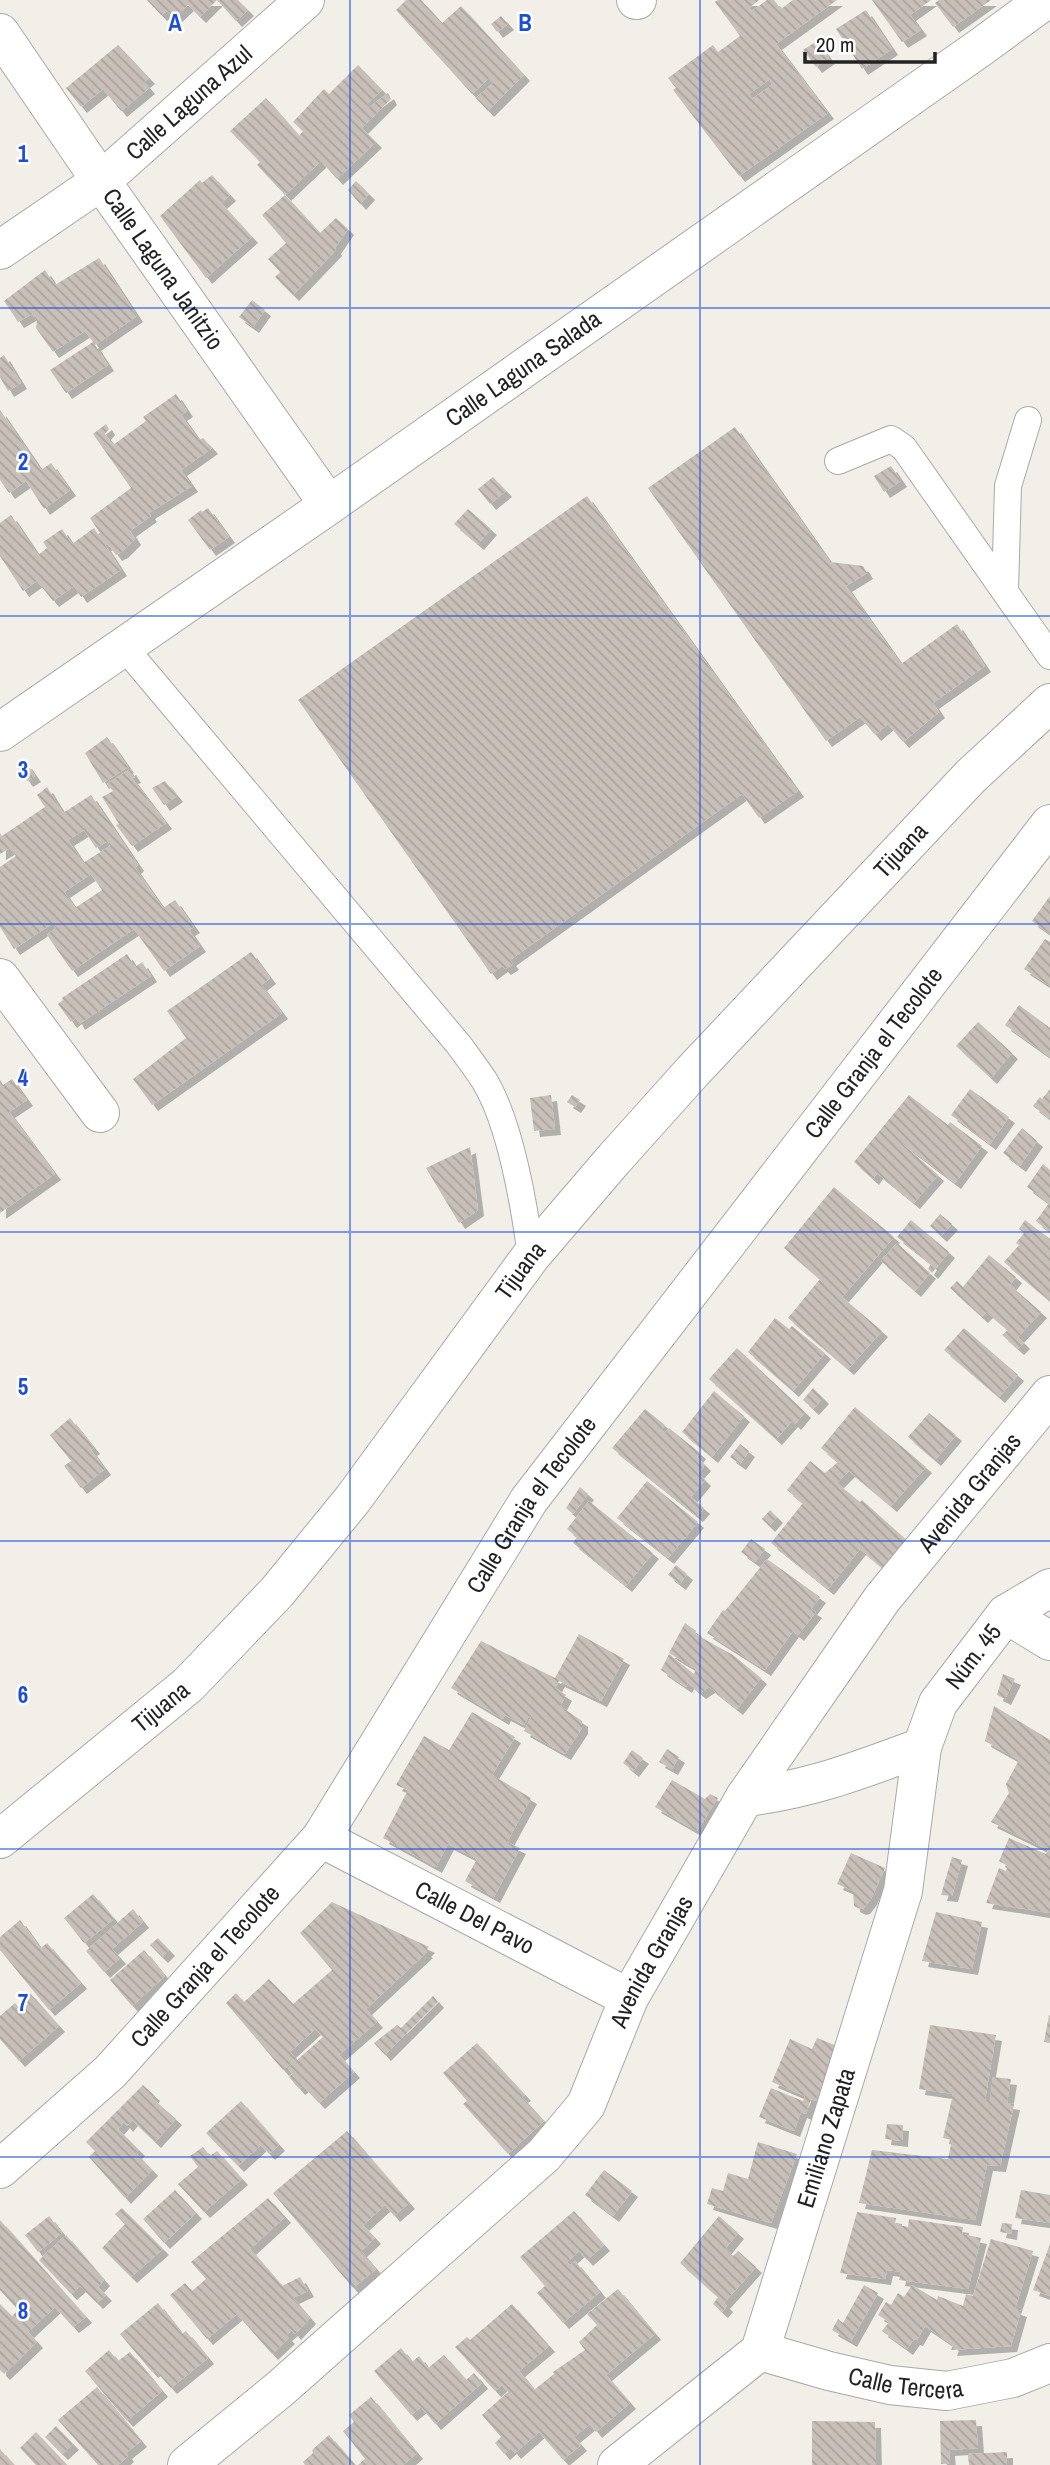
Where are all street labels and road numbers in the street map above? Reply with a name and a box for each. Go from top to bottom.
street label: Calle Laguna Azul [118,37,258,167]
street label: Calle Laguna Janitzio [96,181,232,356]
street label: Calle Laguna Salada [439,302,607,433]
street label: Tijuana [866,815,934,885]
street label: Calle Granja el Tecolote [796,960,949,1145]
street label: Tijuana [487,1234,552,1306]
street label: Calle Granja el Tecolote [458,1409,603,1599]
street label: Avenida Granjas [909,1425,1028,1560]
street label: Núm. 45 [937,1617,1008,1695]
street label: Tijuana [125,1673,196,1739]
street label: Calle Del Pavo [410,1873,540,1961]
street label: Calle Granja el Tecolote [123,1877,286,2054]
street label: Avenida Granjas [601,1889,700,2033]
street label: Emiliano Zapata [789,2064,862,2211]
street label: Calle Tercera [845,2359,966,2406]

